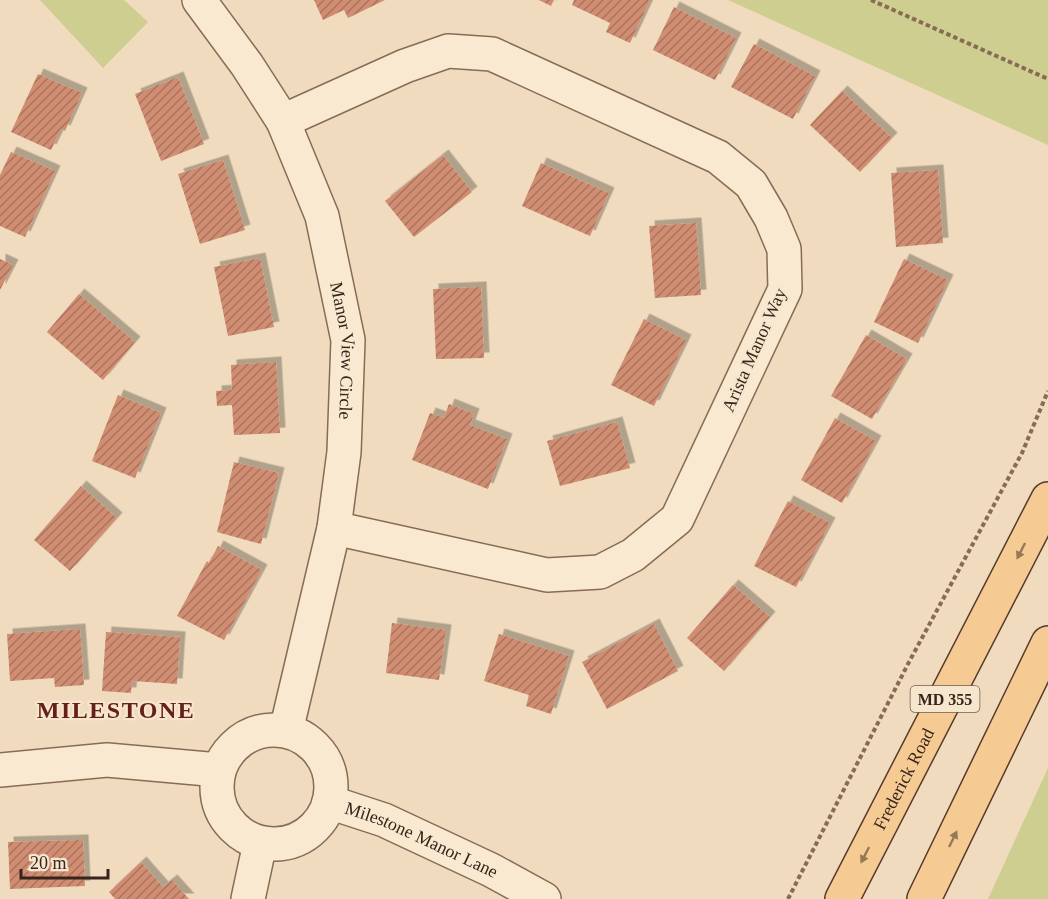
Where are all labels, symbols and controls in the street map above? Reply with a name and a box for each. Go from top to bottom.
street label: Manor View Circle [326,280,359,420]
street label: Arista Manor Way [718,285,790,415]
one-way arrow [1017,542,1026,559]
road number: MD 355 [910,686,980,712]
district label: MILESTONE [37,697,195,723]
street label: Frederick Road [869,725,938,833]
street label: Milestone Manor Lane [342,798,502,882]
one-way arrow [949,831,958,848]
scale bar [21,842,108,880]
one-way arrow [860,847,870,864]
text: 20 m [30,853,67,873]

